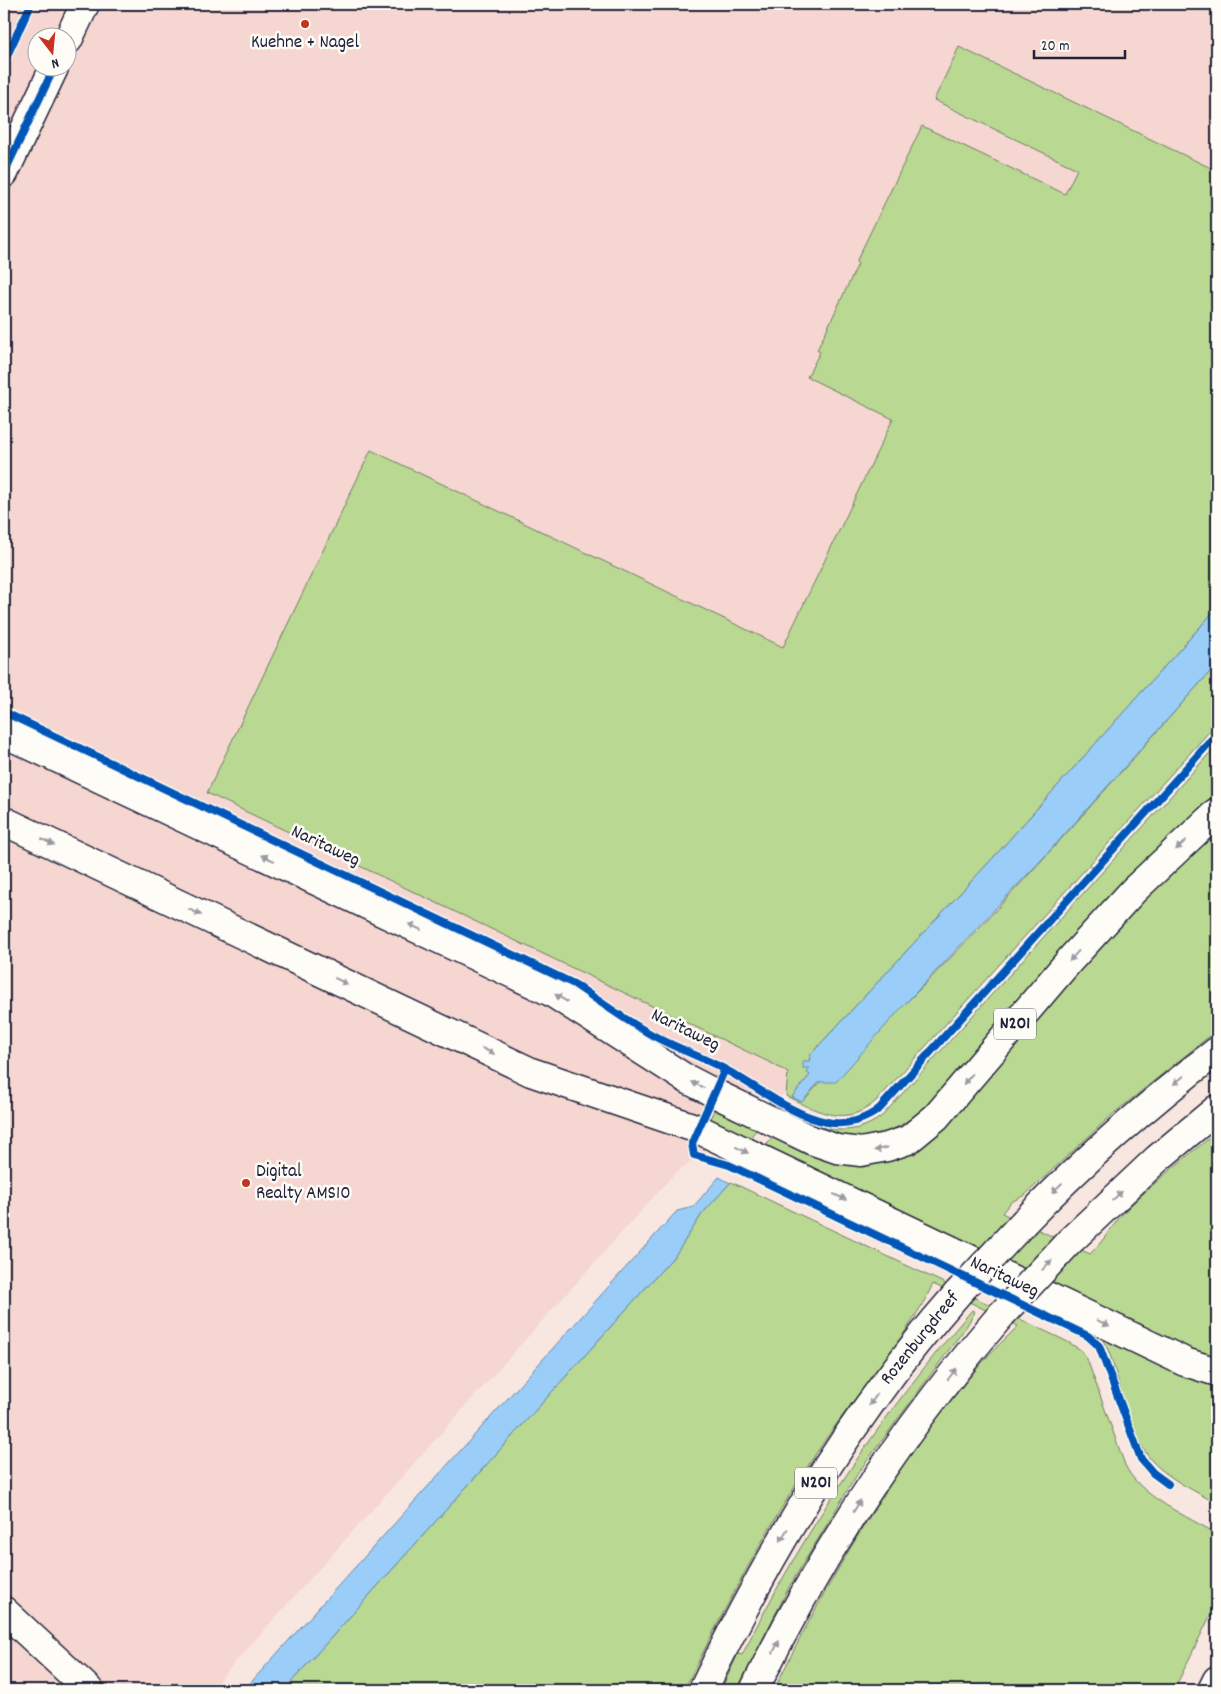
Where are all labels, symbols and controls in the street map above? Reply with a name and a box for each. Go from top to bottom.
marker: Kuehne + Nagel [299,18,311,30]
north arrow [28,28,78,78]
scale bar [1034,28,1125,60]
place label: Kuehne + Nagel [251,30,359,57]
text: 20 m [1041,36,1069,58]
text: N [49,52,61,73]
street label: Naritaweg [286,819,364,875]
one-way arrow [41,838,55,846]
one-way arrow [1175,839,1187,851]
one-way arrow [261,854,275,862]
one-way arrow [187,907,202,916]
one-way arrow [408,923,422,931]
one-way arrow [1068,950,1080,962]
one-way arrow [334,978,348,986]
one-way arrow [555,993,568,1002]
street label: Naritaweg [646,1003,724,1059]
road number: N201 [994,1009,1036,1040]
one-way arrow [481,1047,495,1055]
one-way arrow [962,1073,973,1086]
one-way arrow [1173,1075,1186,1086]
one-way arrow [691,1081,705,1089]
one-way arrow [873,1145,888,1153]
one-way arrow [735,1146,749,1154]
place label: Digital Realty AMS10 [256,1159,351,1208]
marker: Digital Realty AMS10 [240,1177,252,1189]
one-way arrow [1051,1182,1063,1194]
one-way arrow [1110,1190,1122,1202]
one-way arrow [833,1193,847,1201]
street label: Naritaweg [965,1250,1043,1306]
one-way arrow [1041,1260,1053,1272]
street label: Rozenburgdreef [875,1285,968,1391]
one-way arrow [1096,1318,1111,1327]
one-way arrow [946,1368,957,1381]
one-way arrow [868,1393,878,1406]
road number: N201 [795,1468,837,1499]
one-way arrow [852,1499,862,1513]
one-way arrow [779,1529,788,1542]
one-way arrow [772,1640,780,1654]

